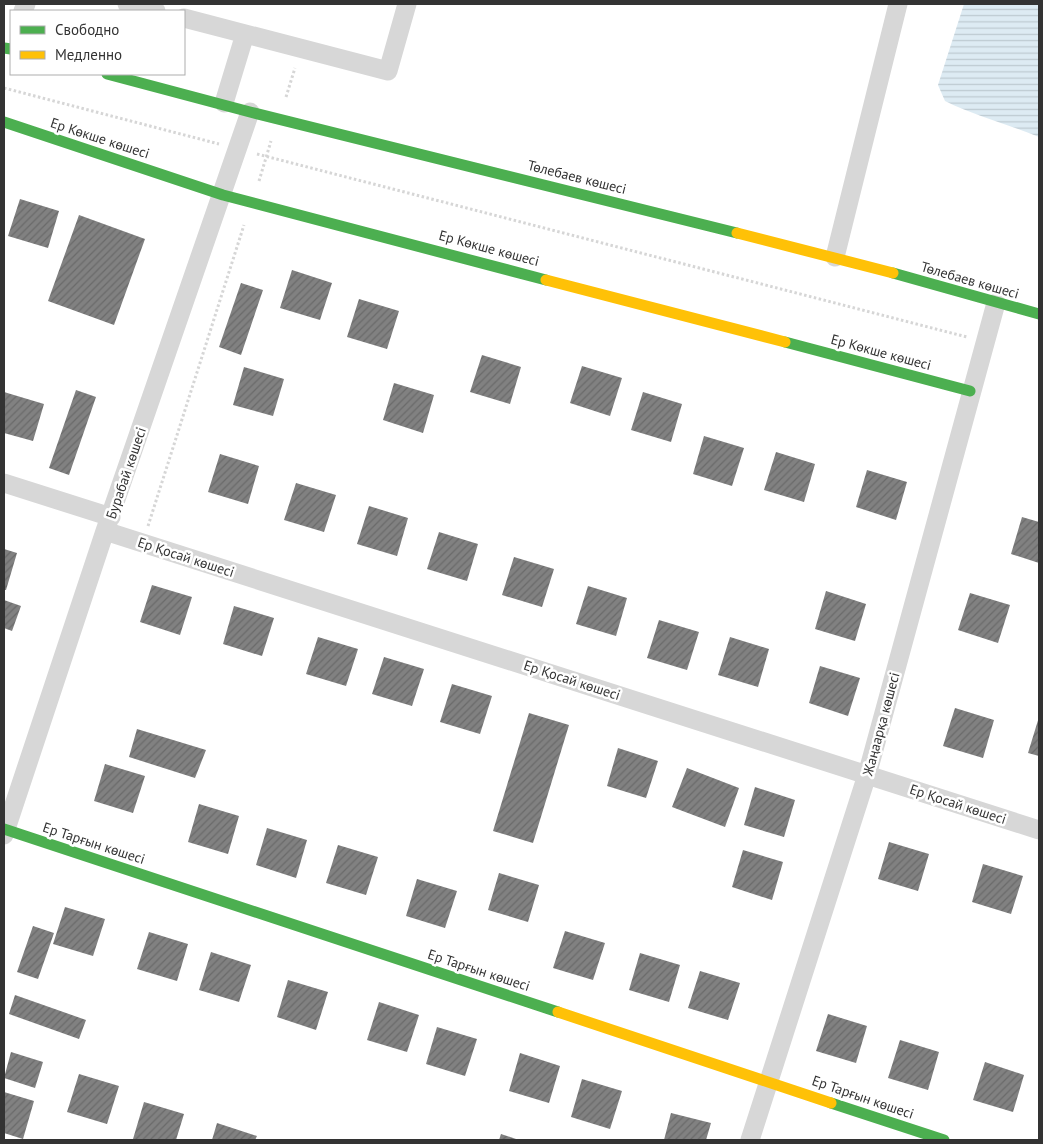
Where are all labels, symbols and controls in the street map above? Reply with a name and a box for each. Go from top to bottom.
legend [10,10,185,75]
text: Свободно [55,20,119,39]
text: Медленно [55,45,122,64]
street label: Ер Көкше көшесі [48,113,152,163]
street label: Төлебаев көшесі [526,156,628,198]
street label: Ер Көкше көшесі [437,226,541,270]
street label: Төлебаев көшесі [919,257,1021,303]
street label: Ер Көкше көшесі [829,330,933,374]
street label: Бурабай көшесі [102,425,150,521]
street label: Ер Қосай көшесі [135,533,237,581]
street label: Ер Қосай көшесі [521,656,623,704]
street label: Жаңаарқа көшесі [858,670,903,779]
street label: Ер Қосай көшесі [907,780,1009,828]
street label: Ер Тарғын көшесі [41,818,147,868]
street label: Ер Тарғын көшесі [426,945,532,995]
street label: Ер Тарғын көшесі [810,1071,916,1123]

